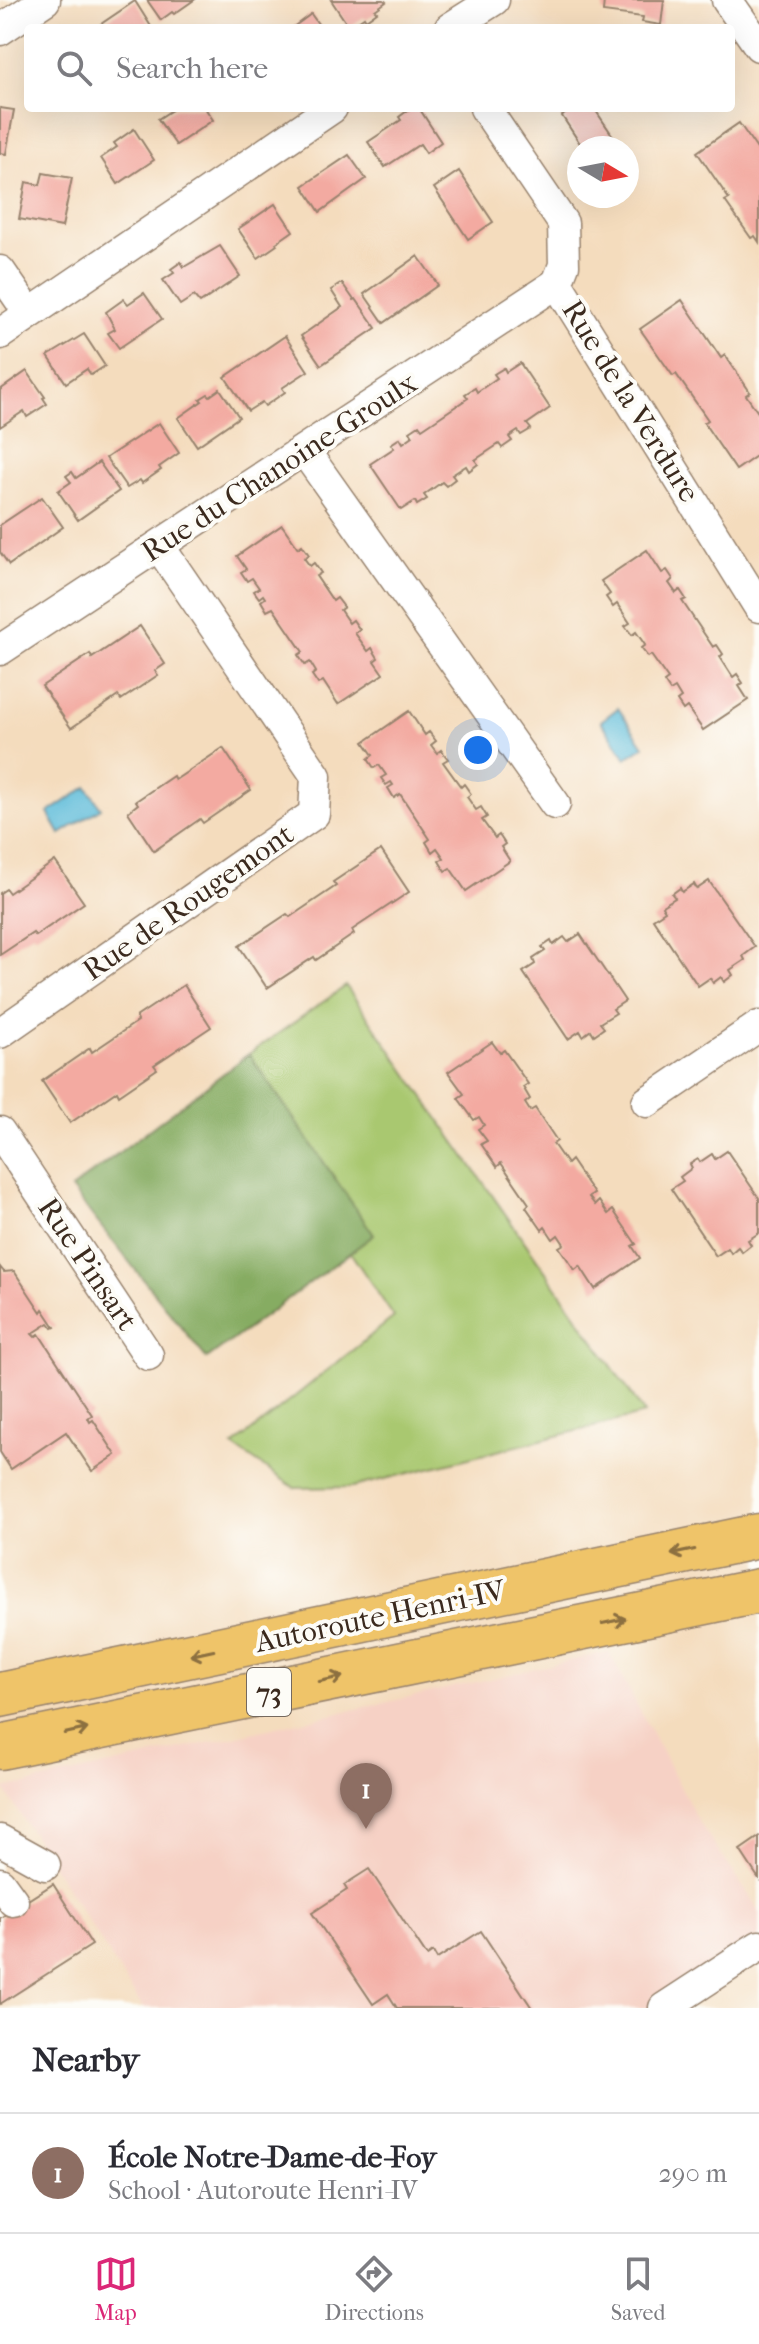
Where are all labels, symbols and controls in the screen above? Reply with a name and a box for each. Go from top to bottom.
search box [24,24,735,112]
icon: search [52,46,96,90]
text: Search here [116,51,268,86]
north arrow [567,136,639,208]
street label: Rue de la Verdure [554,294,707,509]
street label: Rue du Chanoine-Groulx [135,365,424,569]
your location [458,730,498,770]
street label: Rue de Rougemont [76,817,300,988]
street label: Rue Pinsart [30,1191,145,1337]
one-way arrow [670,1545,696,1560]
street label: Autoroute Henri-IV [251,1573,510,1660]
one-way arrow [601,1613,627,1628]
one-way arrow [189,1646,215,1661]
road number: 73 [247,1668,291,1716]
one-way arrow [318,1671,343,1686]
one-way arrow [63,1723,89,1738]
pin: 1 [340,1763,392,1829]
text: Nearby [32,2040,139,2080]
text: École Notre-Dame-de-Foy [108,2140,436,2175]
text: 1 [53,2158,63,2189]
text: 290 m [658,2158,727,2189]
text: School · Autoroute Henri-IV [108,2175,418,2206]
tab: Map [94,2252,138,2326]
tab: Directions [325,2252,424,2326]
tab: Saved [611,2252,665,2326]

